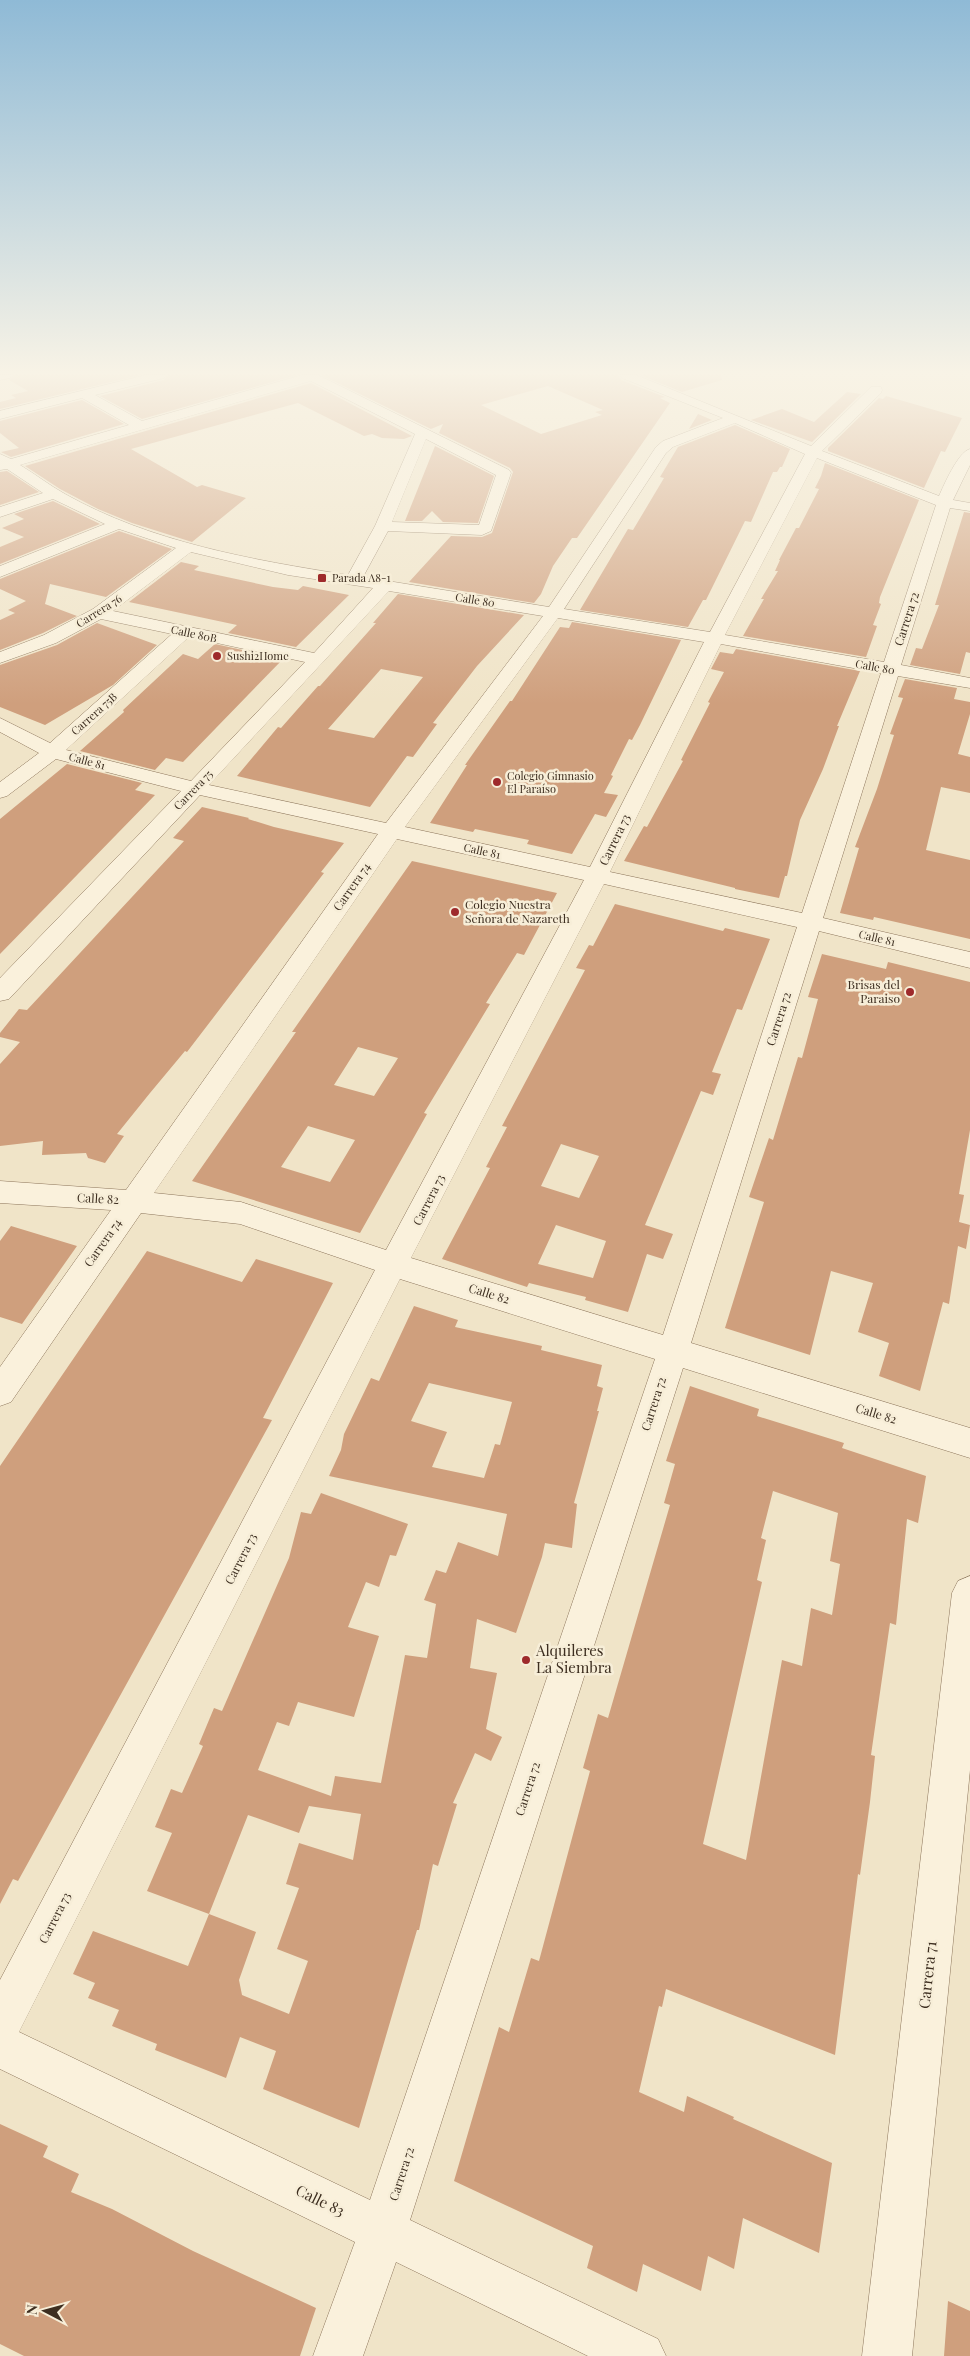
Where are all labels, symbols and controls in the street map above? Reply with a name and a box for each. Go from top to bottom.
place label: Parada A8-1 [332,570,391,585]
marker: Parada A8-1 [316,572,328,584]
street label: Calle 80 [454,589,496,610]
street label: Carrera 76 [73,590,125,631]
street label: Carrera 72 [890,590,922,648]
street label: Calle 80B [170,621,219,646]
place label: Sushi2Home [227,648,289,663]
marker: Sushi2Home [211,650,223,662]
street label: Calle 80 [854,656,896,677]
street label: Carrera 75B [67,689,120,738]
street label: Calle 81 [67,748,107,773]
street label: Carrera 75 [170,766,216,813]
place label: Colegio Gimnasio El Paraíso [507,768,594,796]
marker: Colegio Gimnasio El Paraíso [491,776,503,788]
street label: Carrera 73 [595,811,633,868]
street label: Calle 81 [462,839,502,862]
street label: Carrera 74 [329,859,374,914]
place label: Colegio Nuestra Señora de Nazareth [465,896,570,926]
marker: Colegio Nuestra Señora de Nazareth [449,906,461,918]
street label: Calle 81 [857,926,897,949]
place label: Brisas del Paraiso [848,976,901,1006]
marker: Brisas del Paraiso [904,986,916,998]
street label: Carrera 72 [762,990,794,1048]
street label: Carrera 73 [408,1171,448,1228]
street label: Calle 82 [77,1189,120,1207]
street label: Carrera 74 [80,1215,125,1270]
street label: Calle 82 [467,1279,512,1307]
street label: Carrera 72 [637,1375,669,1433]
street label: Calle 82 [854,1399,899,1427]
street label: Carrera 73 [220,1530,260,1587]
place label: Alquileres La Siembra [535,1640,612,1677]
marker: Alquileres La Siembra [520,1654,532,1666]
street label: Carrera 72 [511,1760,543,1818]
street label: Carrera 73 [34,1889,74,1946]
street label: Carrera 71 [914,1940,941,2010]
street label: Carrera 72 [385,2145,417,2203]
street label: Calle 83 [293,2180,348,2221]
north arrow [20,2286,70,2336]
text: N [22,2304,42,2316]

